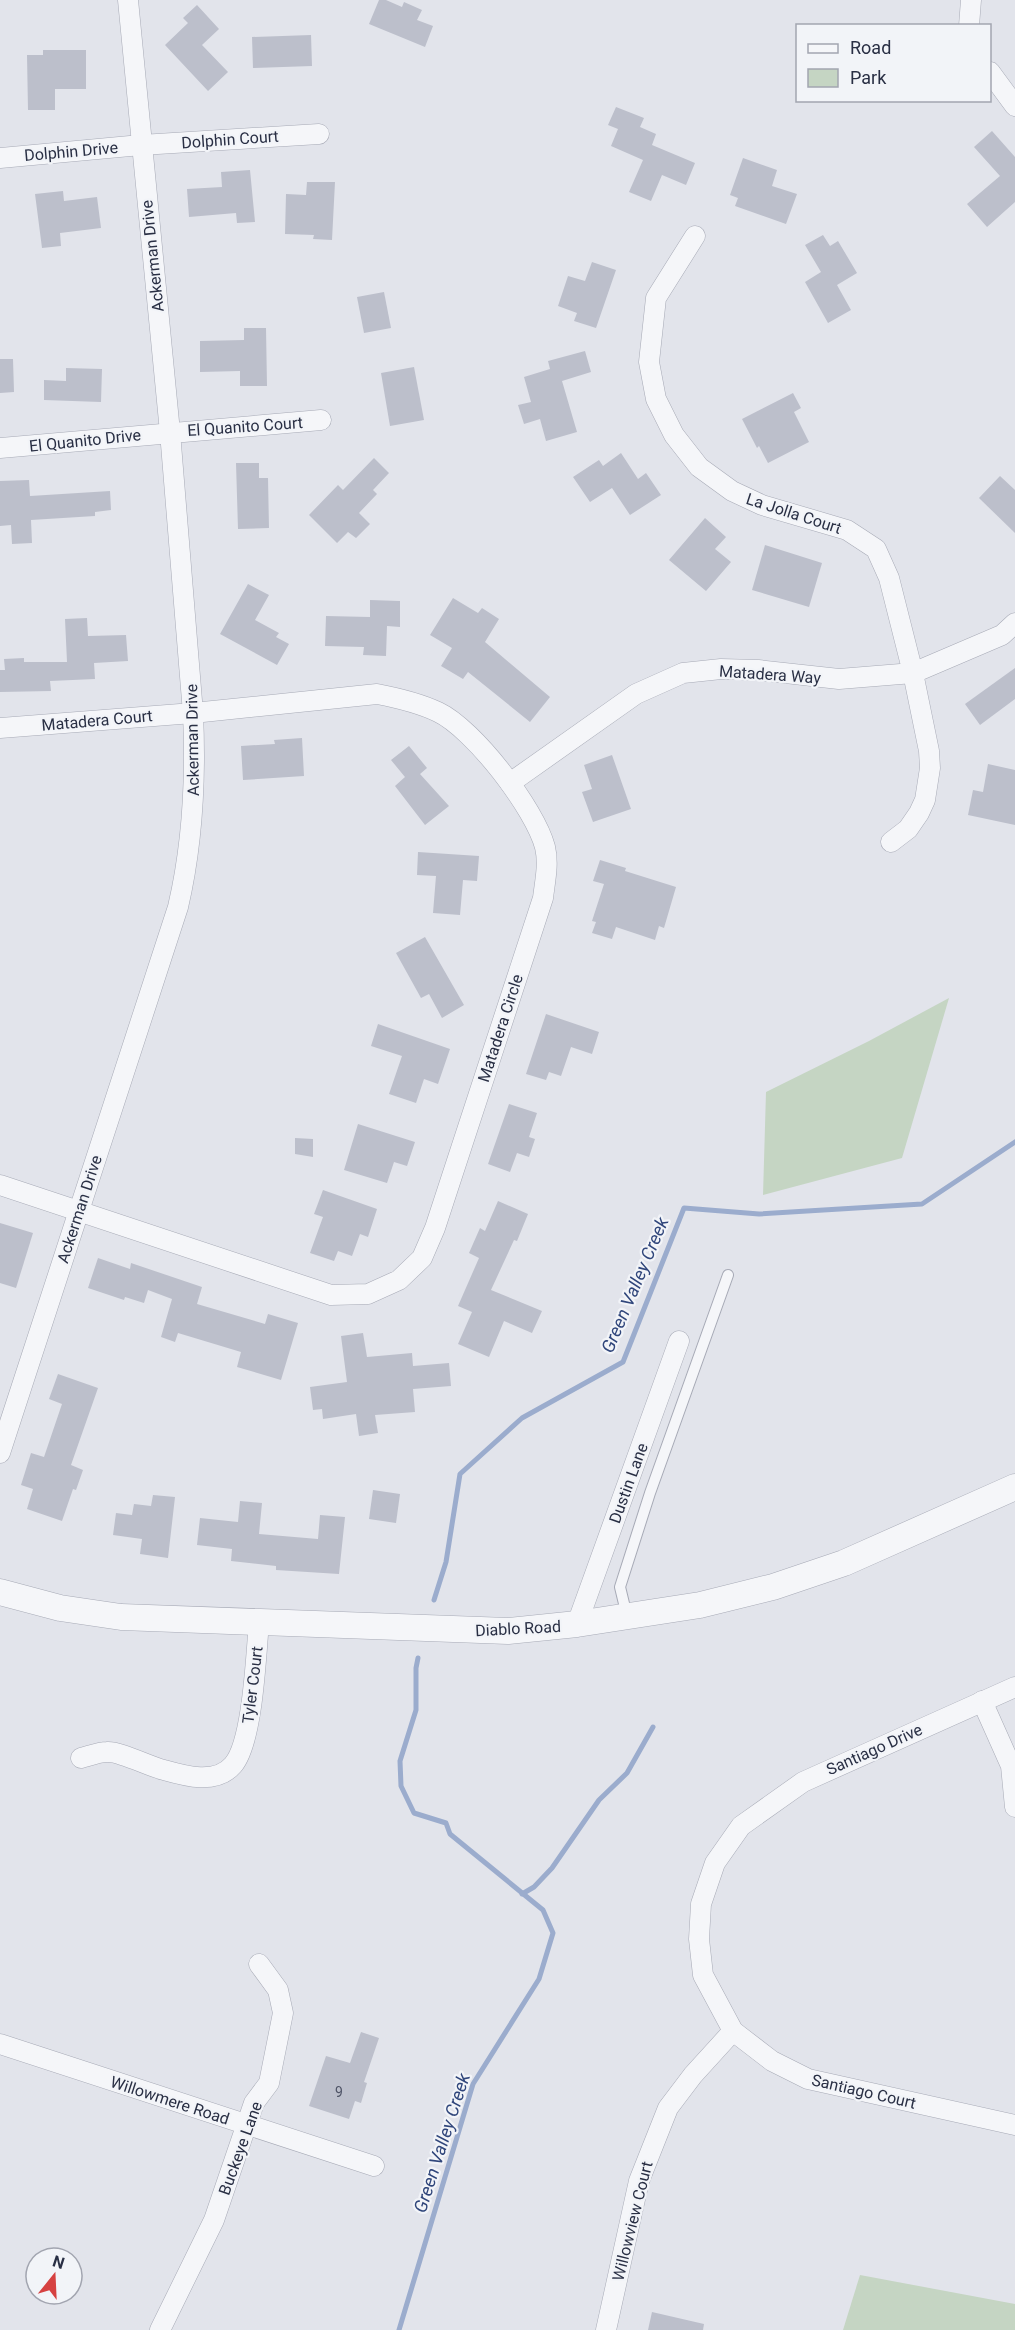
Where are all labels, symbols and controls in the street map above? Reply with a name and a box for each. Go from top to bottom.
legend [796,24,991,102]
text: Road [850,37,891,58]
text: Park [850,67,887,88]
street label: Dolphin Court [181,127,279,152]
street label: Dolphin Drive [23,138,119,165]
street label: Ackerman Drive [137,199,168,313]
street label: El Quanito Court [187,413,303,440]
street label: El Quanito Drive [28,425,142,456]
street label: La Jolla Court [744,489,844,538]
street label: Matadera Way [718,661,822,688]
street label: Ackerman Drive [182,684,203,796]
street label: Matadera Court [41,706,153,735]
street label: Matadera Circle [474,972,527,1084]
street label: Ackerman Drive [53,1153,106,1265]
water label: Green Valley Creek [597,1213,673,1356]
street label: Dustin Lane [605,1440,652,1526]
street label: Diablo Road [475,1617,561,1640]
street label: Tyler Court [238,1645,267,1725]
street label: Santiago Drive [823,1720,925,1779]
water label: Green Valley Creek [409,2069,474,2215]
street label: Santiago Court [810,2070,918,2113]
street label: Willowmere Road [108,2072,232,2129]
house number: 9 [335,2084,343,2100]
street label: Buckeye Lane [215,2099,266,2197]
street label: Willowview Court [608,2159,657,2283]
north arrow [24,2246,84,2306]
text: N [50,2251,67,2273]

